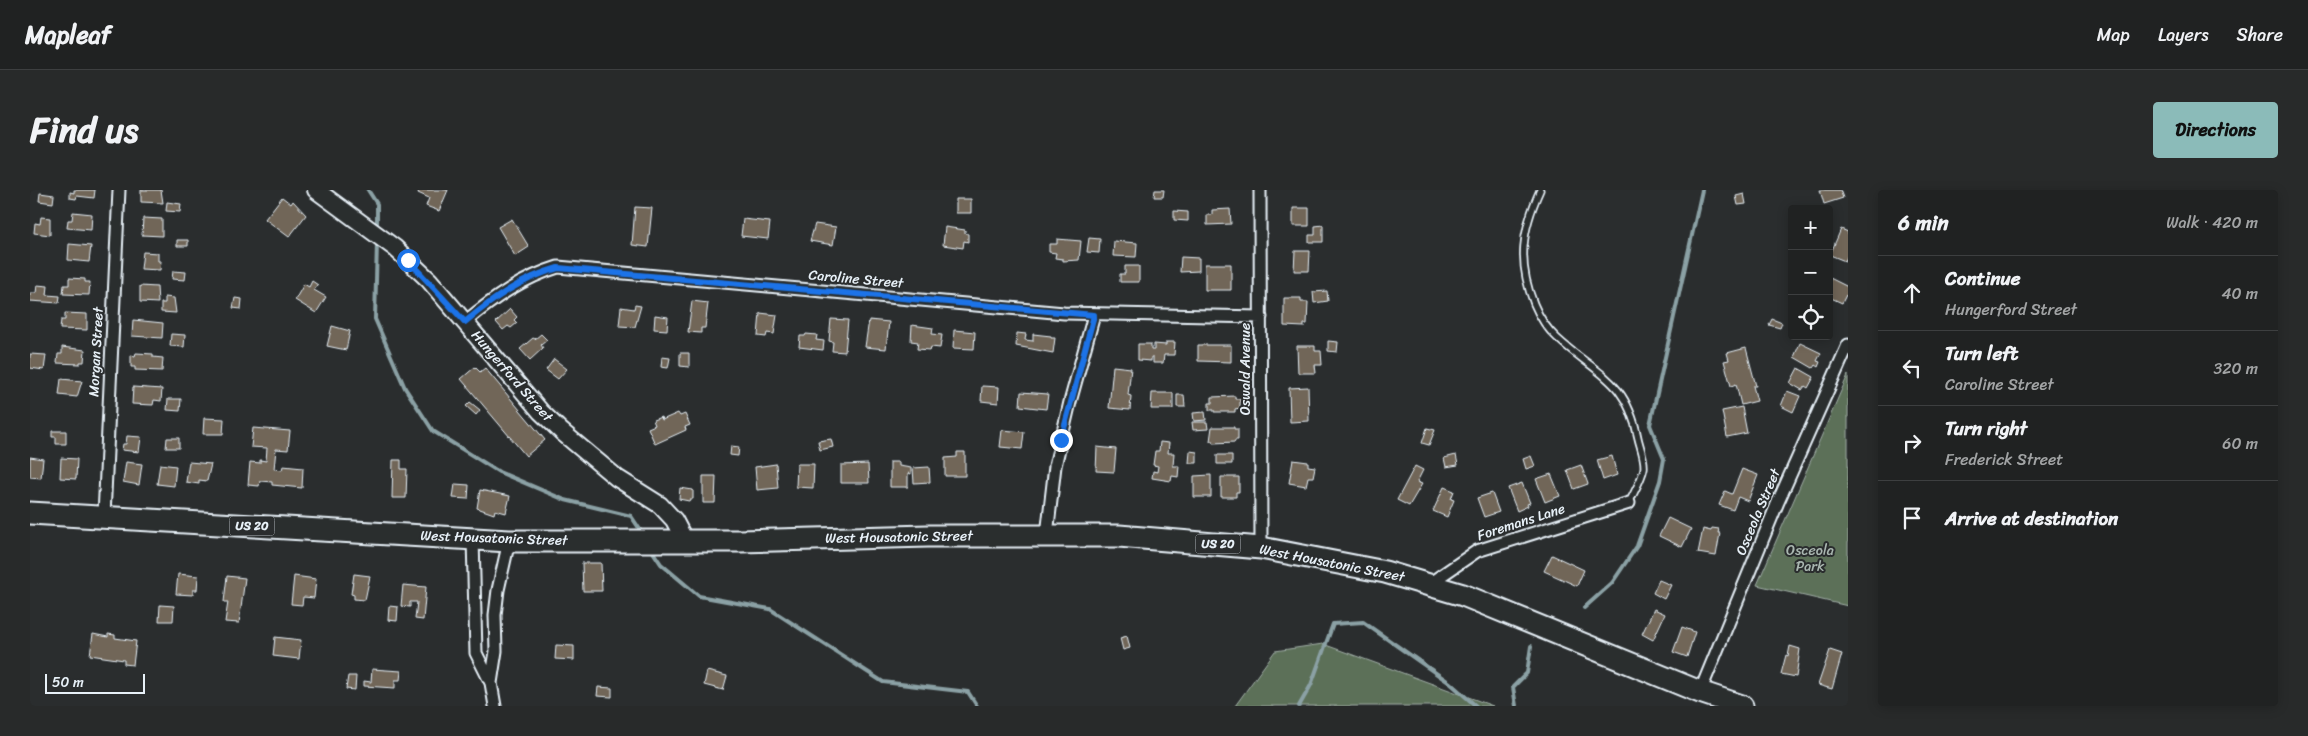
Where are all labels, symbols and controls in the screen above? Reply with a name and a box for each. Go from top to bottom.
text: Mapleaf [25,14,111,56]
text: Map [2097,19,2130,51]
text: Layers [2158,19,2209,51]
text: Share [2237,19,2283,51]
text: Find us [30,99,138,161]
button: Directions [2153,102,2278,158]
text: 6 min [1898,204,1949,242]
map controls [1788,205,1833,340]
button: + [1788,205,1833,250]
text: Walk · 420 m [2166,208,2258,237]
route start [397,249,420,272]
button: − [1788,250,1833,295]
street label: Caroline Street [808,262,906,296]
text: Continue [1945,262,2021,295]
icon: ahead [1898,279,1926,307]
text: 40 m [2221,279,2258,308]
button: locate [1788,295,1833,340]
text: Hungerford Street [1945,295,2077,324]
street label: Morgan Street [81,305,111,398]
street label: Oswald Avenue [1233,323,1258,415]
street label: Hungerford Street [465,324,560,429]
text: Turn left [1945,337,2018,370]
icon: left [1898,354,1926,382]
text: 320 m [2213,354,2258,383]
text: Caroline Street [1945,370,2054,399]
text: Turn right [1945,412,2027,445]
route end [1050,429,1073,452]
icon: right [1898,429,1926,457]
text: 60 m [2222,429,2258,458]
text: Frederick Street [1945,445,2063,474]
street label: Osceola Street [1728,463,1788,559]
street label: Foremans Lane [1474,496,1568,548]
text: Arrive at destination [1945,502,2118,535]
icon: arrive [1898,504,1926,532]
road number: US 20 [230,516,274,536]
street label: West Housatonic Street [420,523,569,553]
street label: West Housatonic Street [825,523,974,551]
road number: US 20 [1196,534,1240,554]
street label: West Housatonic Street [1257,537,1408,590]
park label: Osceola Park [1786,538,1834,579]
text: 50 m [52,670,84,695]
scale bar [45,671,145,694]

